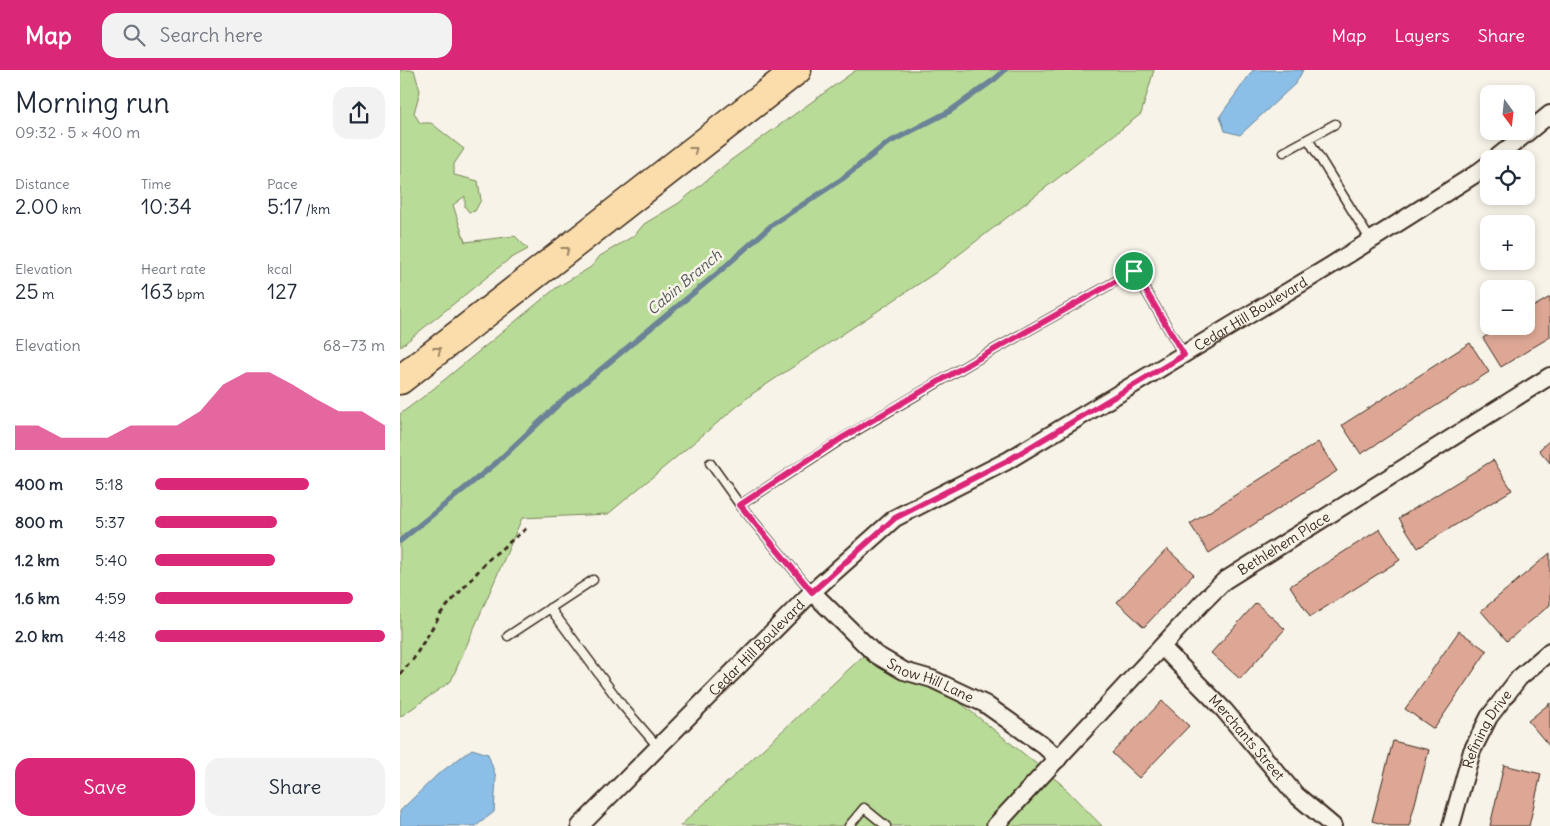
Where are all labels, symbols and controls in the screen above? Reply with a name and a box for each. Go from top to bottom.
search box [102,13,452,58]
text: Map [25,20,72,50]
icon: search [120,21,148,49]
text: Search here [160,23,263,47]
text: Map [1331,24,1366,47]
text: Layers [1394,24,1450,47]
text: Share [1478,24,1525,47]
text: Morning run [15,85,170,121]
north arrow [1480,85,1535,140]
map controls [1480,85,1535,335]
button: share [333,87,385,139]
text: 09:32 · 5 × 400 m [15,122,140,142]
one-way arrow [688,147,697,155]
button: locate [1480,150,1535,205]
text: Distance [15,175,70,193]
text: Time [141,175,171,193]
text: Pace [267,175,297,193]
text: 2.00 [15,193,59,220]
text: 10:34 [141,193,192,220]
text: 5:17 [267,193,302,220]
text: km [59,200,81,218]
text: /km [302,200,330,218]
button: + [1480,215,1535,270]
water label: Cabin Branch [643,245,725,319]
one-way arrow [561,247,570,256]
pin [1113,250,1155,292]
icon: arrive [1120,257,1148,285]
text: Elevation [15,260,72,278]
text: Heart rate [141,260,206,278]
text: kcal [267,260,292,278]
street label: Cedar Hill Boulevard [1191,273,1311,355]
text: 25 [15,278,39,305]
text: 163 [141,278,173,305]
text: 127 [267,278,297,305]
button: − [1480,280,1535,335]
text: m [39,285,54,303]
text: bpm [173,285,205,303]
text: Elevation [15,335,81,355]
text: 68–73 m [323,335,385,355]
one-way arrow [433,347,442,356]
text: 400 m [15,474,63,494]
text: 5:18 [95,474,123,494]
street label: Bethlehem Place [1234,508,1333,579]
text: 800 m [15,512,63,532]
text: 5:37 [95,512,125,532]
text: 1.2 km [15,550,59,570]
text: 5:40 [95,550,128,570]
text: 1.6 km [15,588,60,608]
text: 4:59 [95,588,126,608]
street label: Cedar Hill Boulevard [705,596,809,700]
text: 2.0 km [15,626,64,646]
text: 4:48 [95,626,126,646]
street label: Snow Hill Lane [884,654,976,706]
street label: Refining Drive [1459,686,1516,770]
street label: Merchants Street [1205,691,1289,784]
button: Save [15,758,195,816]
button: Share [205,758,385,816]

